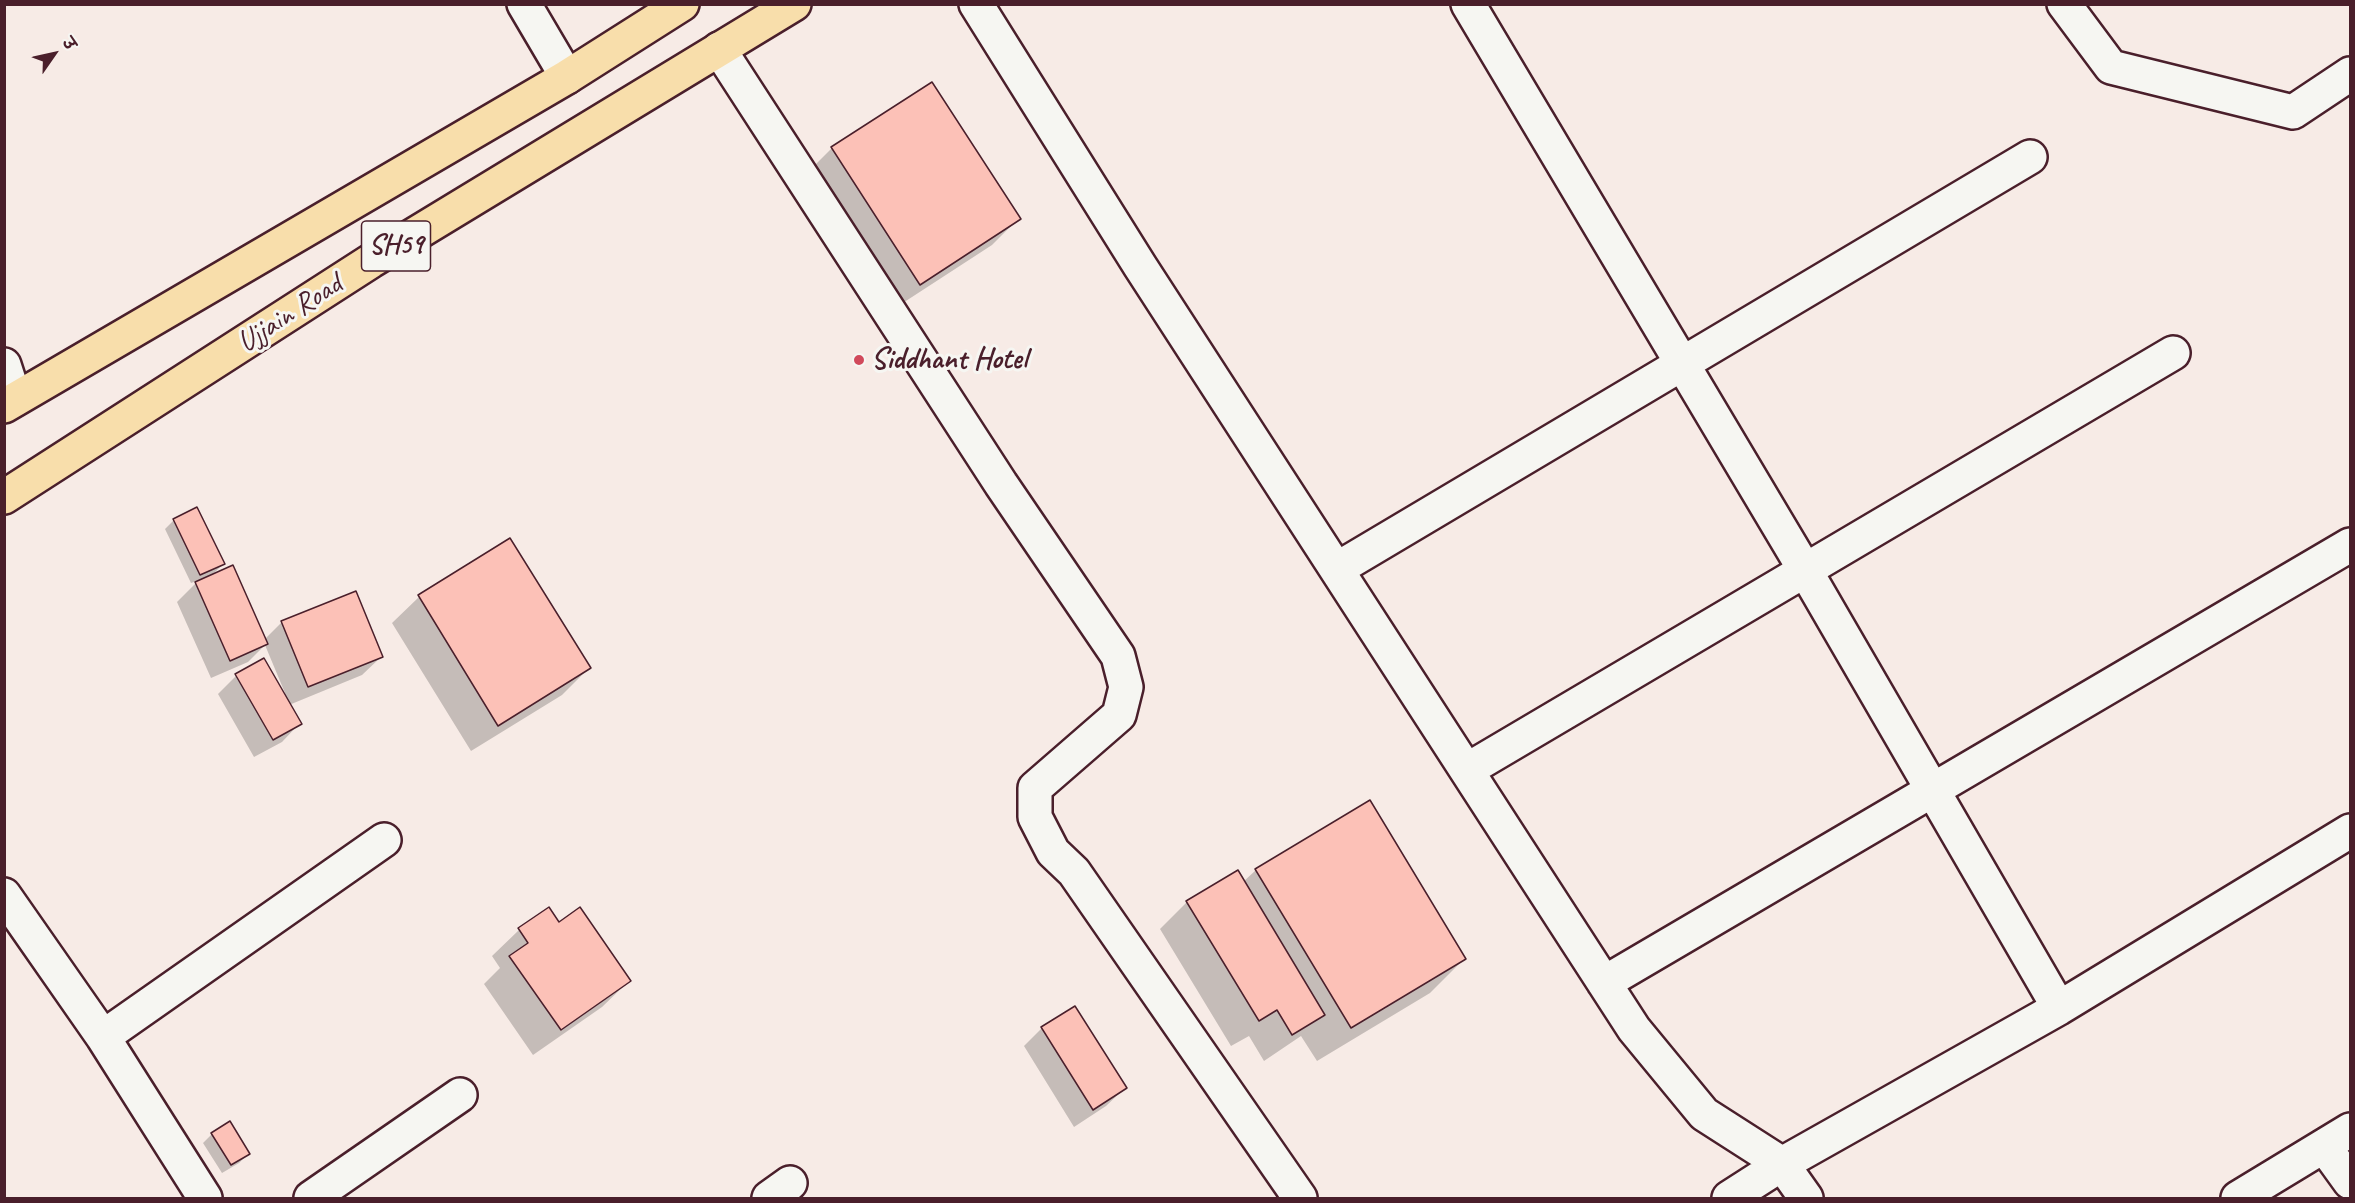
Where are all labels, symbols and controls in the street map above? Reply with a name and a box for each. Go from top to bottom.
north arrow [24,24,84,84]
text: उ [58,34,80,54]
road number: SH59 [362,221,430,271]
street label: Ujjain Road [231,267,349,361]
place label: Siddhant Hotel [871,342,1027,378]
marker: Siddhant Hotel [852,353,866,367]

